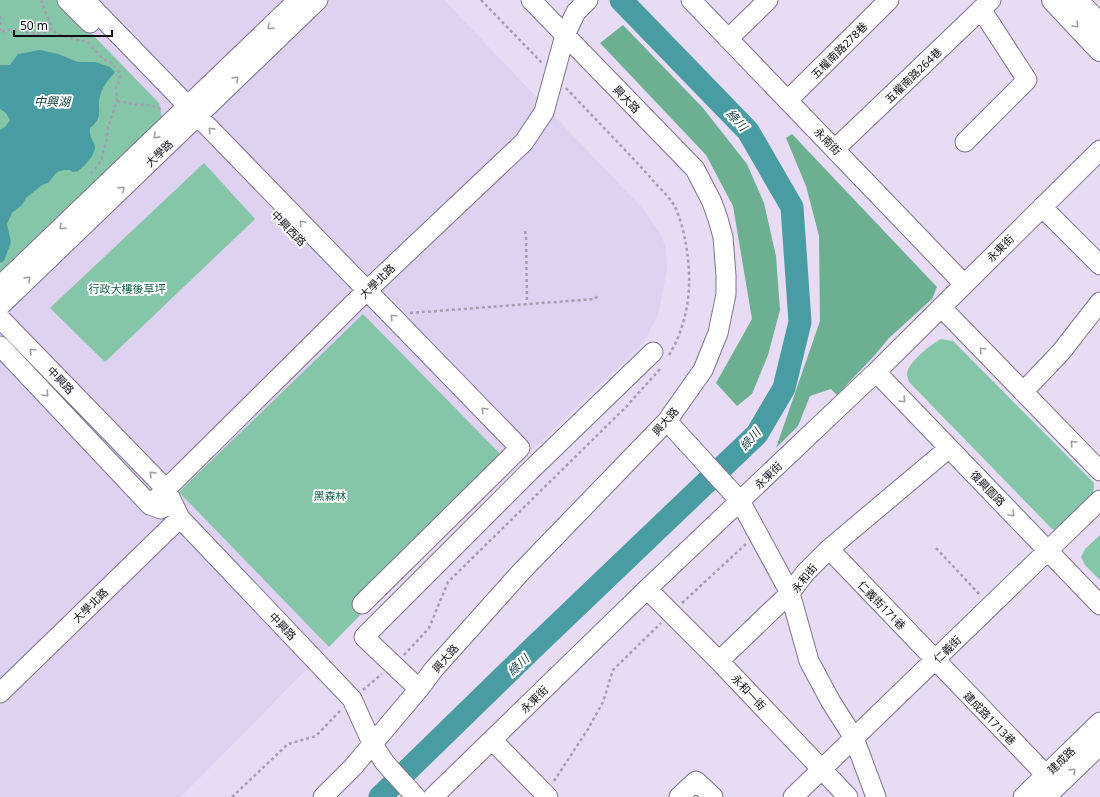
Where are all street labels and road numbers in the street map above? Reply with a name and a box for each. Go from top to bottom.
street label: 五權南路278巷 [808,19,870,81]
street label: 五權南路264巷 [881,44,945,106]
street label: 興大路 [610,82,644,116]
street label: 永南街 [811,124,845,158]
street label: 大學路 [142,136,176,170]
street label: 中興西路 [268,207,310,249]
street label: 永東街 [983,231,1017,265]
street label: 大學北路 [356,260,398,302]
street label: 中興路 [44,363,78,397]
street label: 興大路 [649,404,681,438]
street label: 永東街 [751,458,785,492]
street label: 復興園路 [967,467,1009,509]
street label: 永和街 [788,560,820,596]
street label: 仁義街171巷 [855,577,909,633]
street label: 大學北路 [69,584,111,626]
street label: 中興路 [266,609,300,643]
street label: 仁義街 [930,632,964,666]
street label: 興大路 [429,641,461,675]
street label: 永和一街 [729,671,769,713]
street label: 永東街 [517,682,551,716]
street label: 建成路1713巷 [961,688,1019,748]
street label: 建成路 [1044,743,1078,777]

